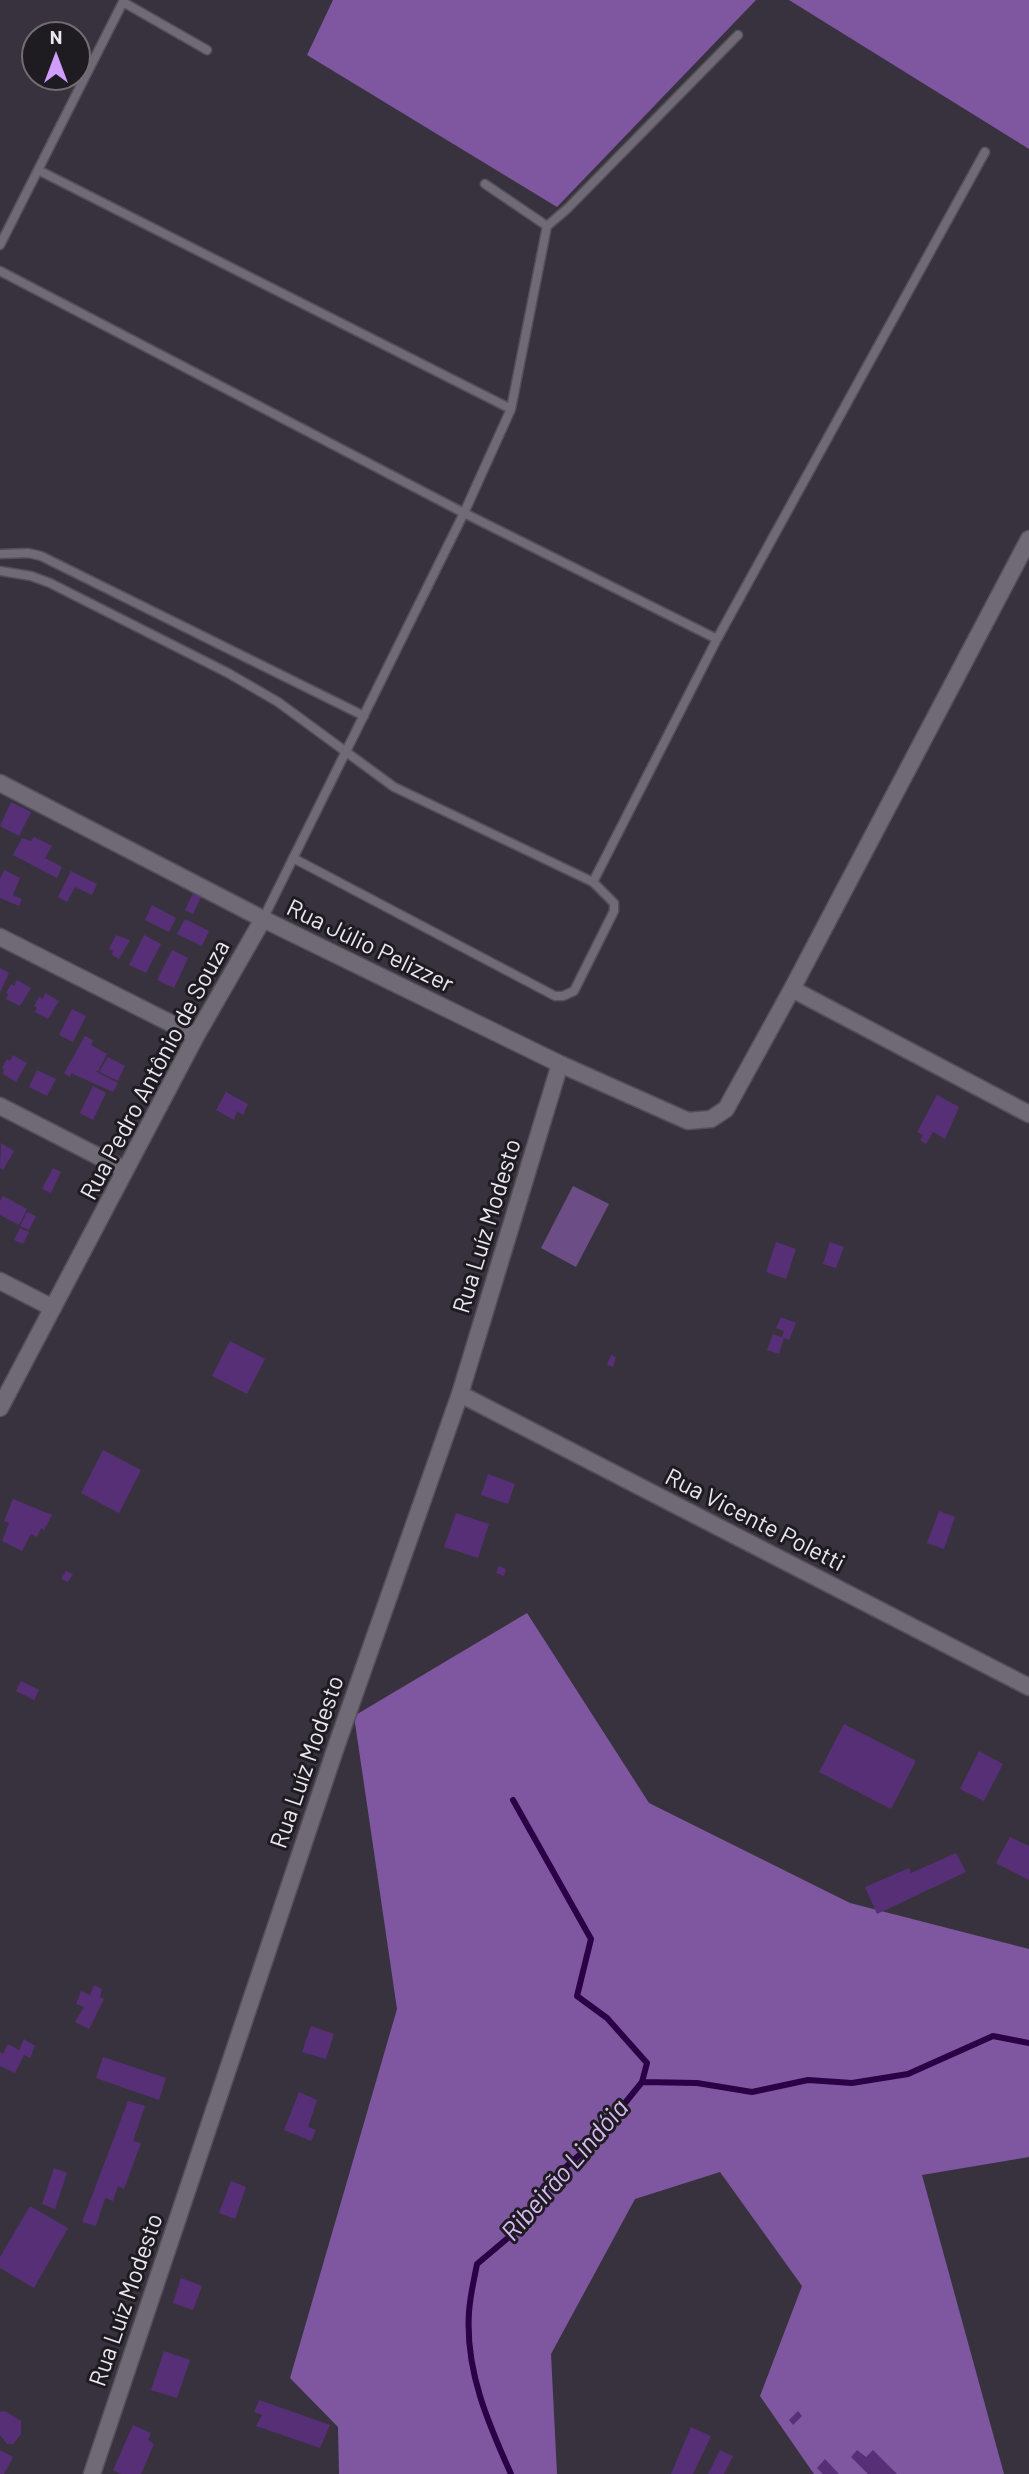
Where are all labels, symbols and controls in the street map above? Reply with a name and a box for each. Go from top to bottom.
north arrow [21,21,91,91]
text: N [50,25,62,48]
street label: Rua Júlio Pelizzer [282,893,458,999]
street label: Rua Pedro Antônio de Souza [74,935,236,1205]
street label: Rua Luíz Modesto [447,1135,527,1317]
street label: Rua Vicente Poletti [660,1462,850,1578]
street label: Rua Luíz Modesto [264,1672,350,1852]
water label: Ribeirão Lindóia [495,2093,635,2247]
street label: Rua Luíz Modesto [83,2210,169,2390]

